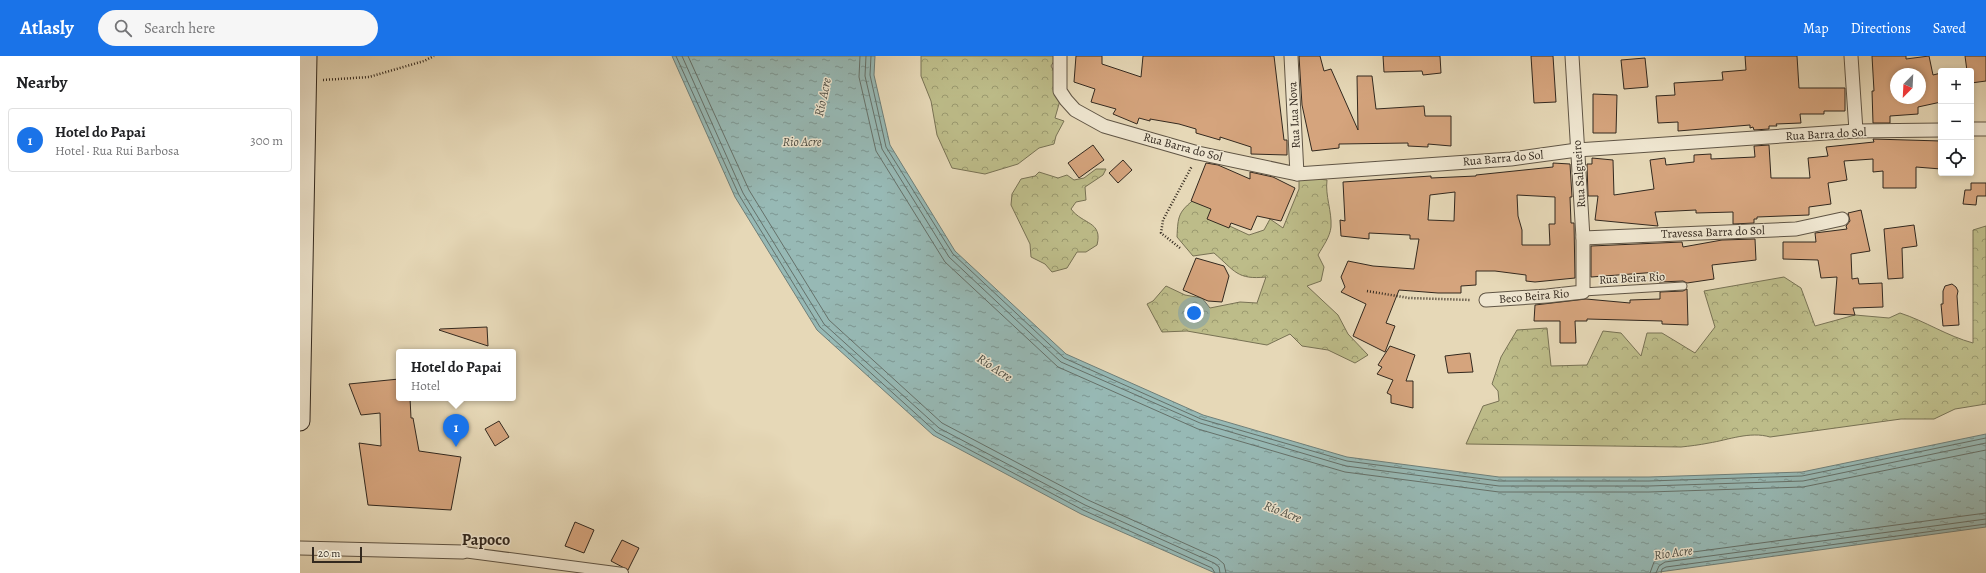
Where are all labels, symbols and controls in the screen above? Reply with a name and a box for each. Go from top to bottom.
search box [98,10,378,46]
text: Atlasly [20,15,74,41]
icon: search [112,17,134,39]
text: Search here [144,18,215,38]
text: Map [1803,19,1829,38]
text: Directions [1851,19,1911,38]
text: Saved [1933,19,1966,38]
north arrow [1890,68,1926,104]
map controls [1938,68,1974,176]
button: + [1938,68,1974,104]
text: Nearby [16,71,67,94]
water label: Río Acre [810,76,835,118]
street label: Rua Lua Nova [1284,81,1304,149]
button: − [1938,104,1974,140]
text: Hotel do Papai [55,122,146,142]
street label: Rua Barra do Sol [1785,124,1867,144]
street label: Rua Barra do Sol [1142,129,1224,165]
text: 1 [28,132,32,149]
text: 300 m [250,132,283,149]
water label: Rio Acre [783,133,822,150]
street label: Rua Salgueiro [1569,140,1589,208]
button: locate [1938,140,1974,176]
text: Hotel · Rua Rui Barbosa [55,142,179,159]
street label: Rua Barra do Sol [1462,146,1544,170]
street label: Travessa Barra do Sol [1661,222,1765,242]
street label: Rua Beira Rio [1598,268,1666,288]
street label: Beco Beira Rio [1498,285,1570,307]
your location [1184,303,1204,323]
popup [396,349,516,401]
water label: Río Acre [974,350,1016,385]
text: Hotel do Papai [411,357,501,377]
text: Hotel [411,377,440,394]
pin: 1 [443,414,469,447]
water label: Río Acre [1262,497,1304,526]
district label: Papoco [462,529,510,551]
water label: Río Acre [1653,541,1694,564]
scale bar [312,545,362,564]
text: 20 m [318,546,340,561]

